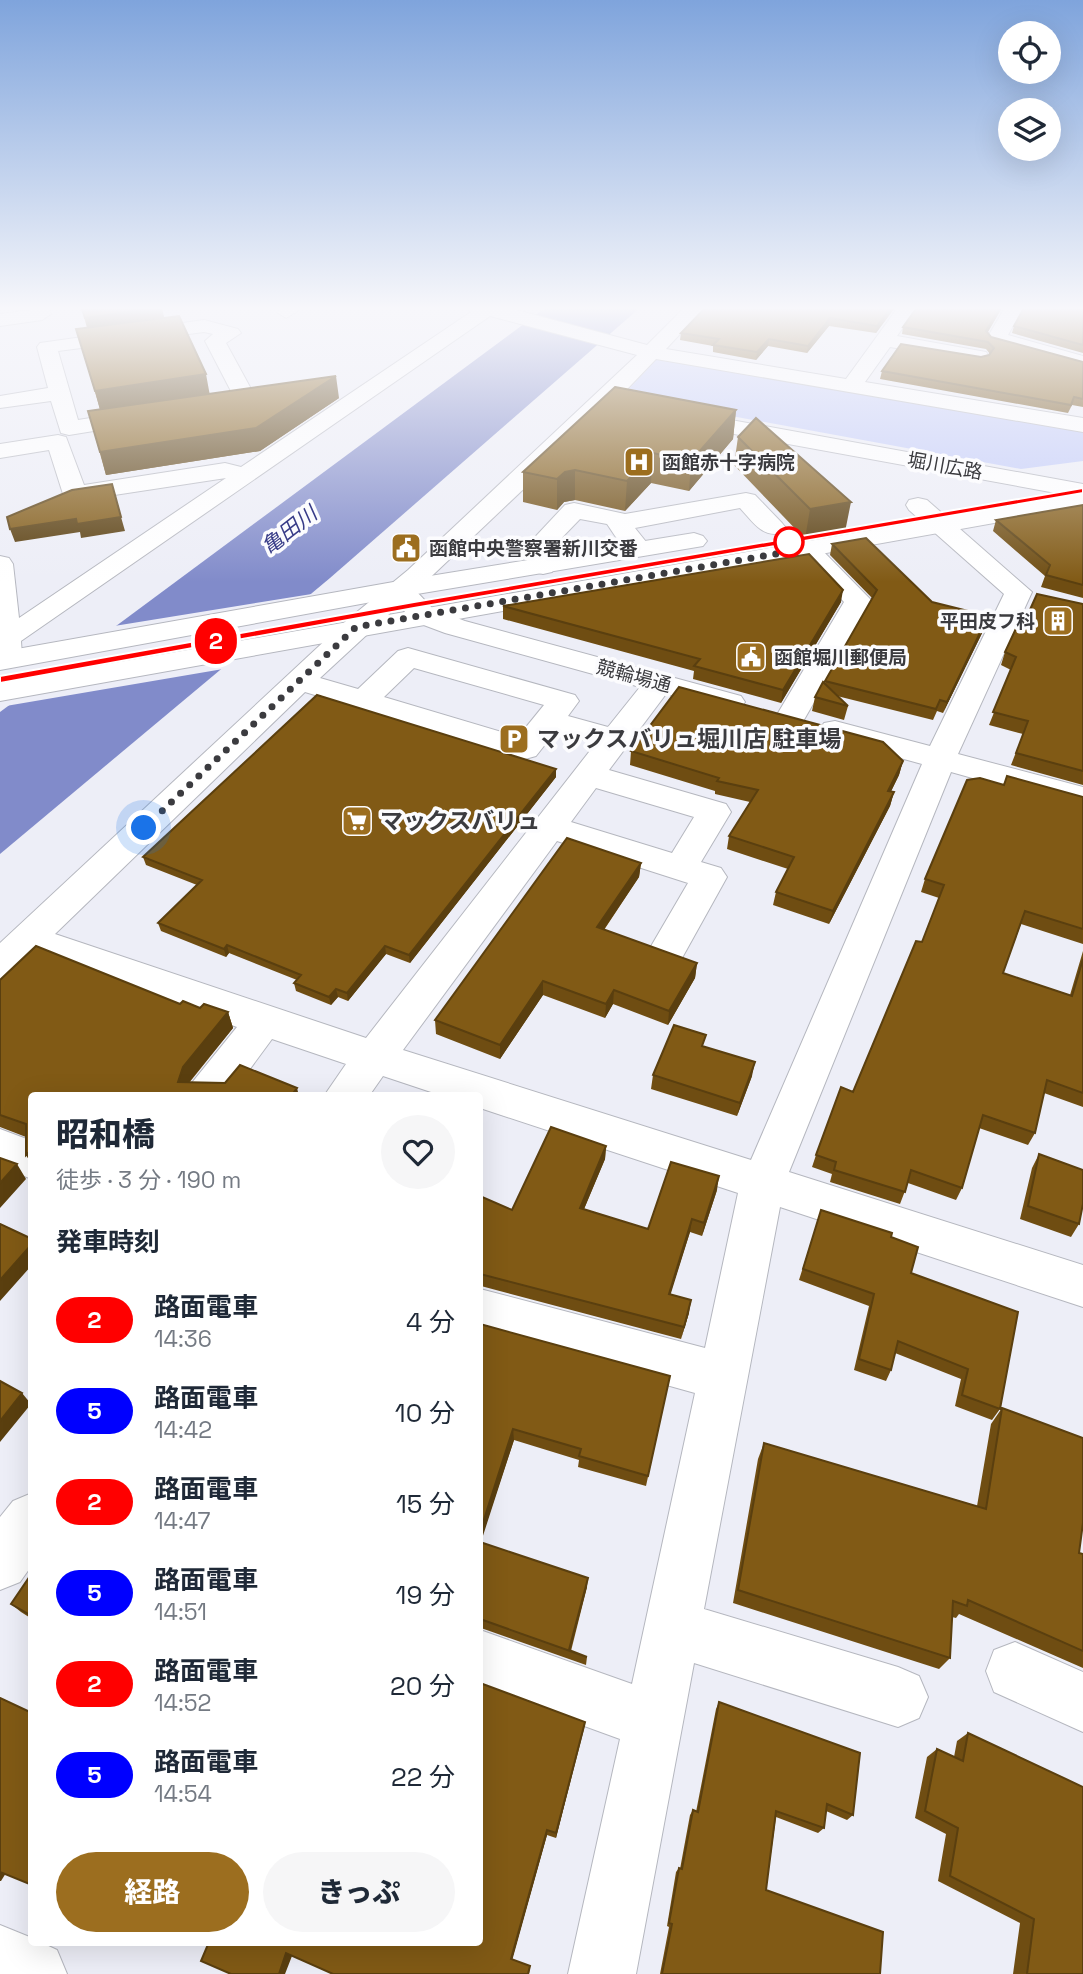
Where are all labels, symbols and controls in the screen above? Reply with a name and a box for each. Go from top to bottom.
map controls [998,21,1061,161]
button: locate [998,21,1061,84]
button: layers [998,98,1061,161]
hospital icon: 函館赤十字病院 [622,445,656,479]
street label: 堀川広路 [905,447,985,485]
place label: 函館赤十字病院 [662,450,795,475]
water label: 亀田川 [256,499,324,560]
unlabelled marker [774,527,804,557]
public building icon: 函館中央警察署新川交番 [389,531,423,565]
place label: 函館中央警察署新川交番 [429,536,638,561]
building icon: 平田皮フ科 [1041,604,1075,638]
place label: 平田皮フ科 [940,609,1035,634]
line badge: 2 [193,618,239,664]
text: 2 [209,625,223,656]
public building icon: 函館堀川郵便局 [734,640,768,674]
place label: 函館堀川郵便局 [774,645,907,670]
street label: 競輪場通 [594,654,674,698]
parking icon: マックスバリュ堀川店 駐車場 [497,722,531,756]
place label: マックスバリュ堀川店 駐車場 [537,724,841,754]
supermarket icon: マックスバリュ [340,804,374,838]
place label: マックスバリュ [380,806,540,836]
your location [126,810,161,845]
text: 昭和橋 [56,1114,155,1156]
button: heart [381,1115,455,1189]
text: 徒歩 · 3 分 · 190 m [56,1165,241,1195]
text: 発車時刻 [56,1225,160,1259]
text: 路面電車 [154,1290,258,1324]
text: 2 [87,1304,102,1335]
text: 4 分 [406,1305,455,1339]
text: 14:36 [154,1324,212,1354]
text: 路面電車 [154,1381,258,1415]
text: 5 [87,1395,102,1426]
text: 10 分 [395,1396,455,1430]
text: 14:42 [154,1415,212,1445]
text: 路面電車 [154,1472,258,1506]
text: 2 [87,1486,102,1517]
text: 15 分 [396,1487,455,1521]
text: 14:47 [154,1506,210,1536]
text: 路面電車 [154,1563,258,1597]
text: 5 [87,1577,102,1608]
text: 19 分 [396,1578,455,1612]
text: 14:51 [154,1597,207,1627]
text: 路面電車 [154,1654,258,1688]
text: 2 [87,1668,102,1699]
text: 20 分 [390,1669,455,1703]
text: 14:52 [154,1688,211,1718]
text: 路面電車 [154,1745,258,1779]
text: 5 [87,1759,102,1790]
text: 22 分 [391,1760,455,1794]
text: 14:54 [154,1779,212,1809]
button: 経路 [56,1852,249,1932]
button: きっぷ [263,1852,455,1932]

